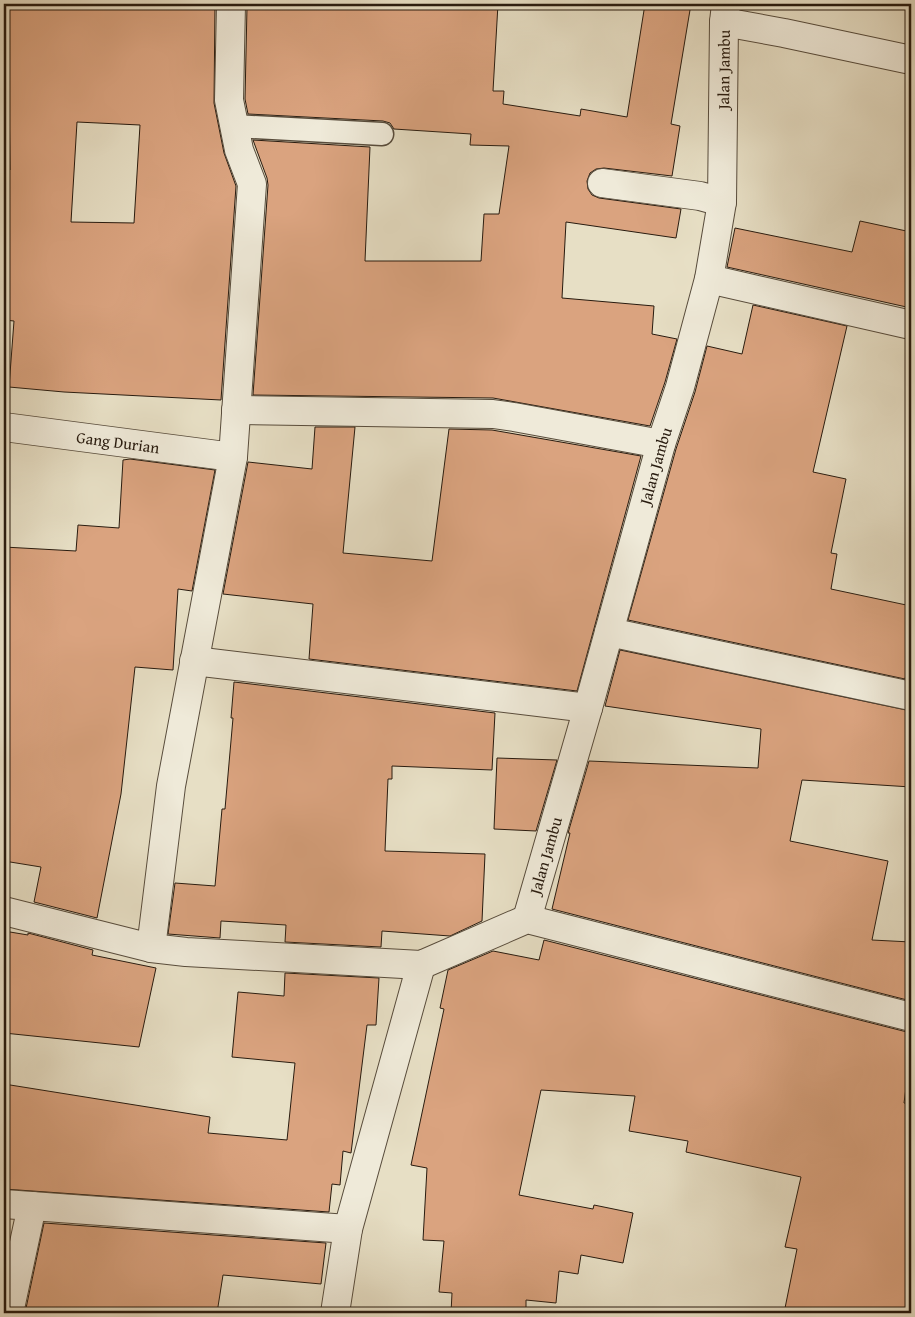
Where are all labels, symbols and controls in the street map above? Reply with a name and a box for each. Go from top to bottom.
street label: Jalan Jambu [711,29,736,112]
street label: Jalan Jambu [632,423,678,509]
street label: Gang Durian [75,425,161,459]
street label: Jalan Jambu [522,814,568,899]

